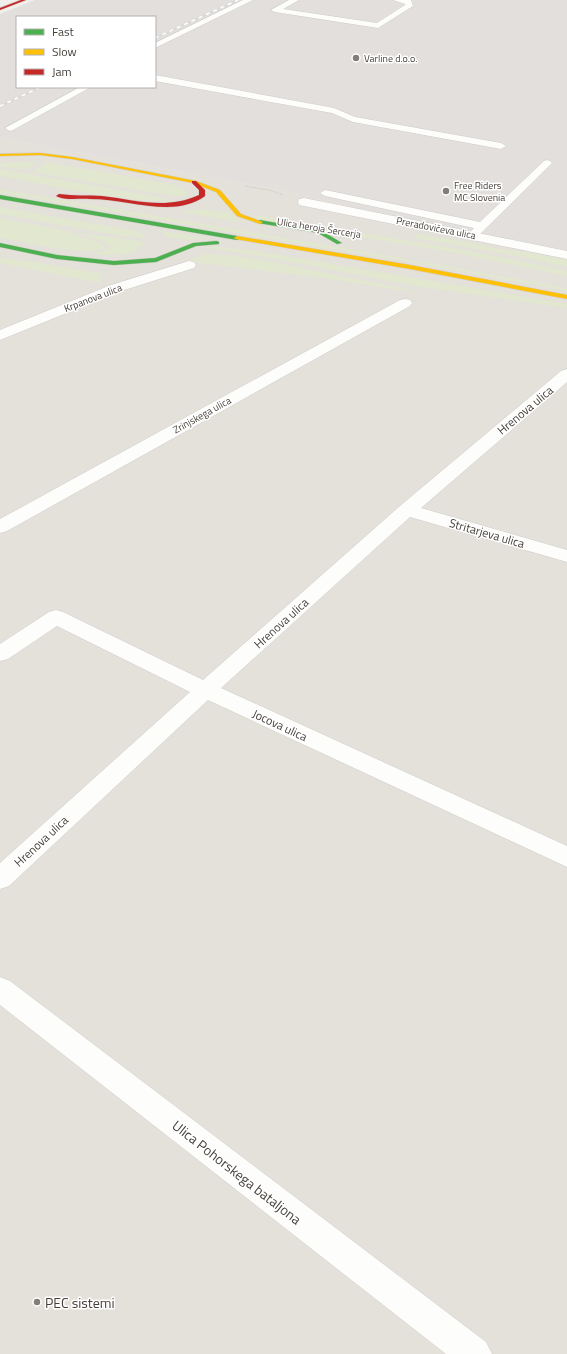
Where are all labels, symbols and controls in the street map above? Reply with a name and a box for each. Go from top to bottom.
legend [16,16,156,88]
text: Fast [52,22,75,41]
text: Slow [52,42,77,61]
place label: Varline d.o.o. [364,51,417,66]
marker: Varline d.o.o. [351,53,361,63]
text: Jam [52,62,72,81]
place label: Free Riders MC Slovenia [454,178,505,205]
marker: Free Riders MC Slovenia [441,186,451,196]
street label: Preradovičeva ulica [395,213,477,243]
street label: Ulica heroja Šercerja [276,214,362,242]
street label: Krpanova ulica [62,280,124,316]
street label: Hrenova ulica [493,381,557,439]
street label: Zrinjskega ulica [170,393,234,437]
street label: Stritarjeva ulica [447,513,527,553]
street label: Hrenova ulica [249,593,313,653]
street label: Jocova ulica [249,704,311,746]
street label: Hrenova ulica [10,811,72,871]
street label: Ulica Pohorskega bataljona [168,1115,306,1229]
place label: PEC sistemi [45,1292,114,1313]
marker: PEC sistemi [32,1297,42,1307]

